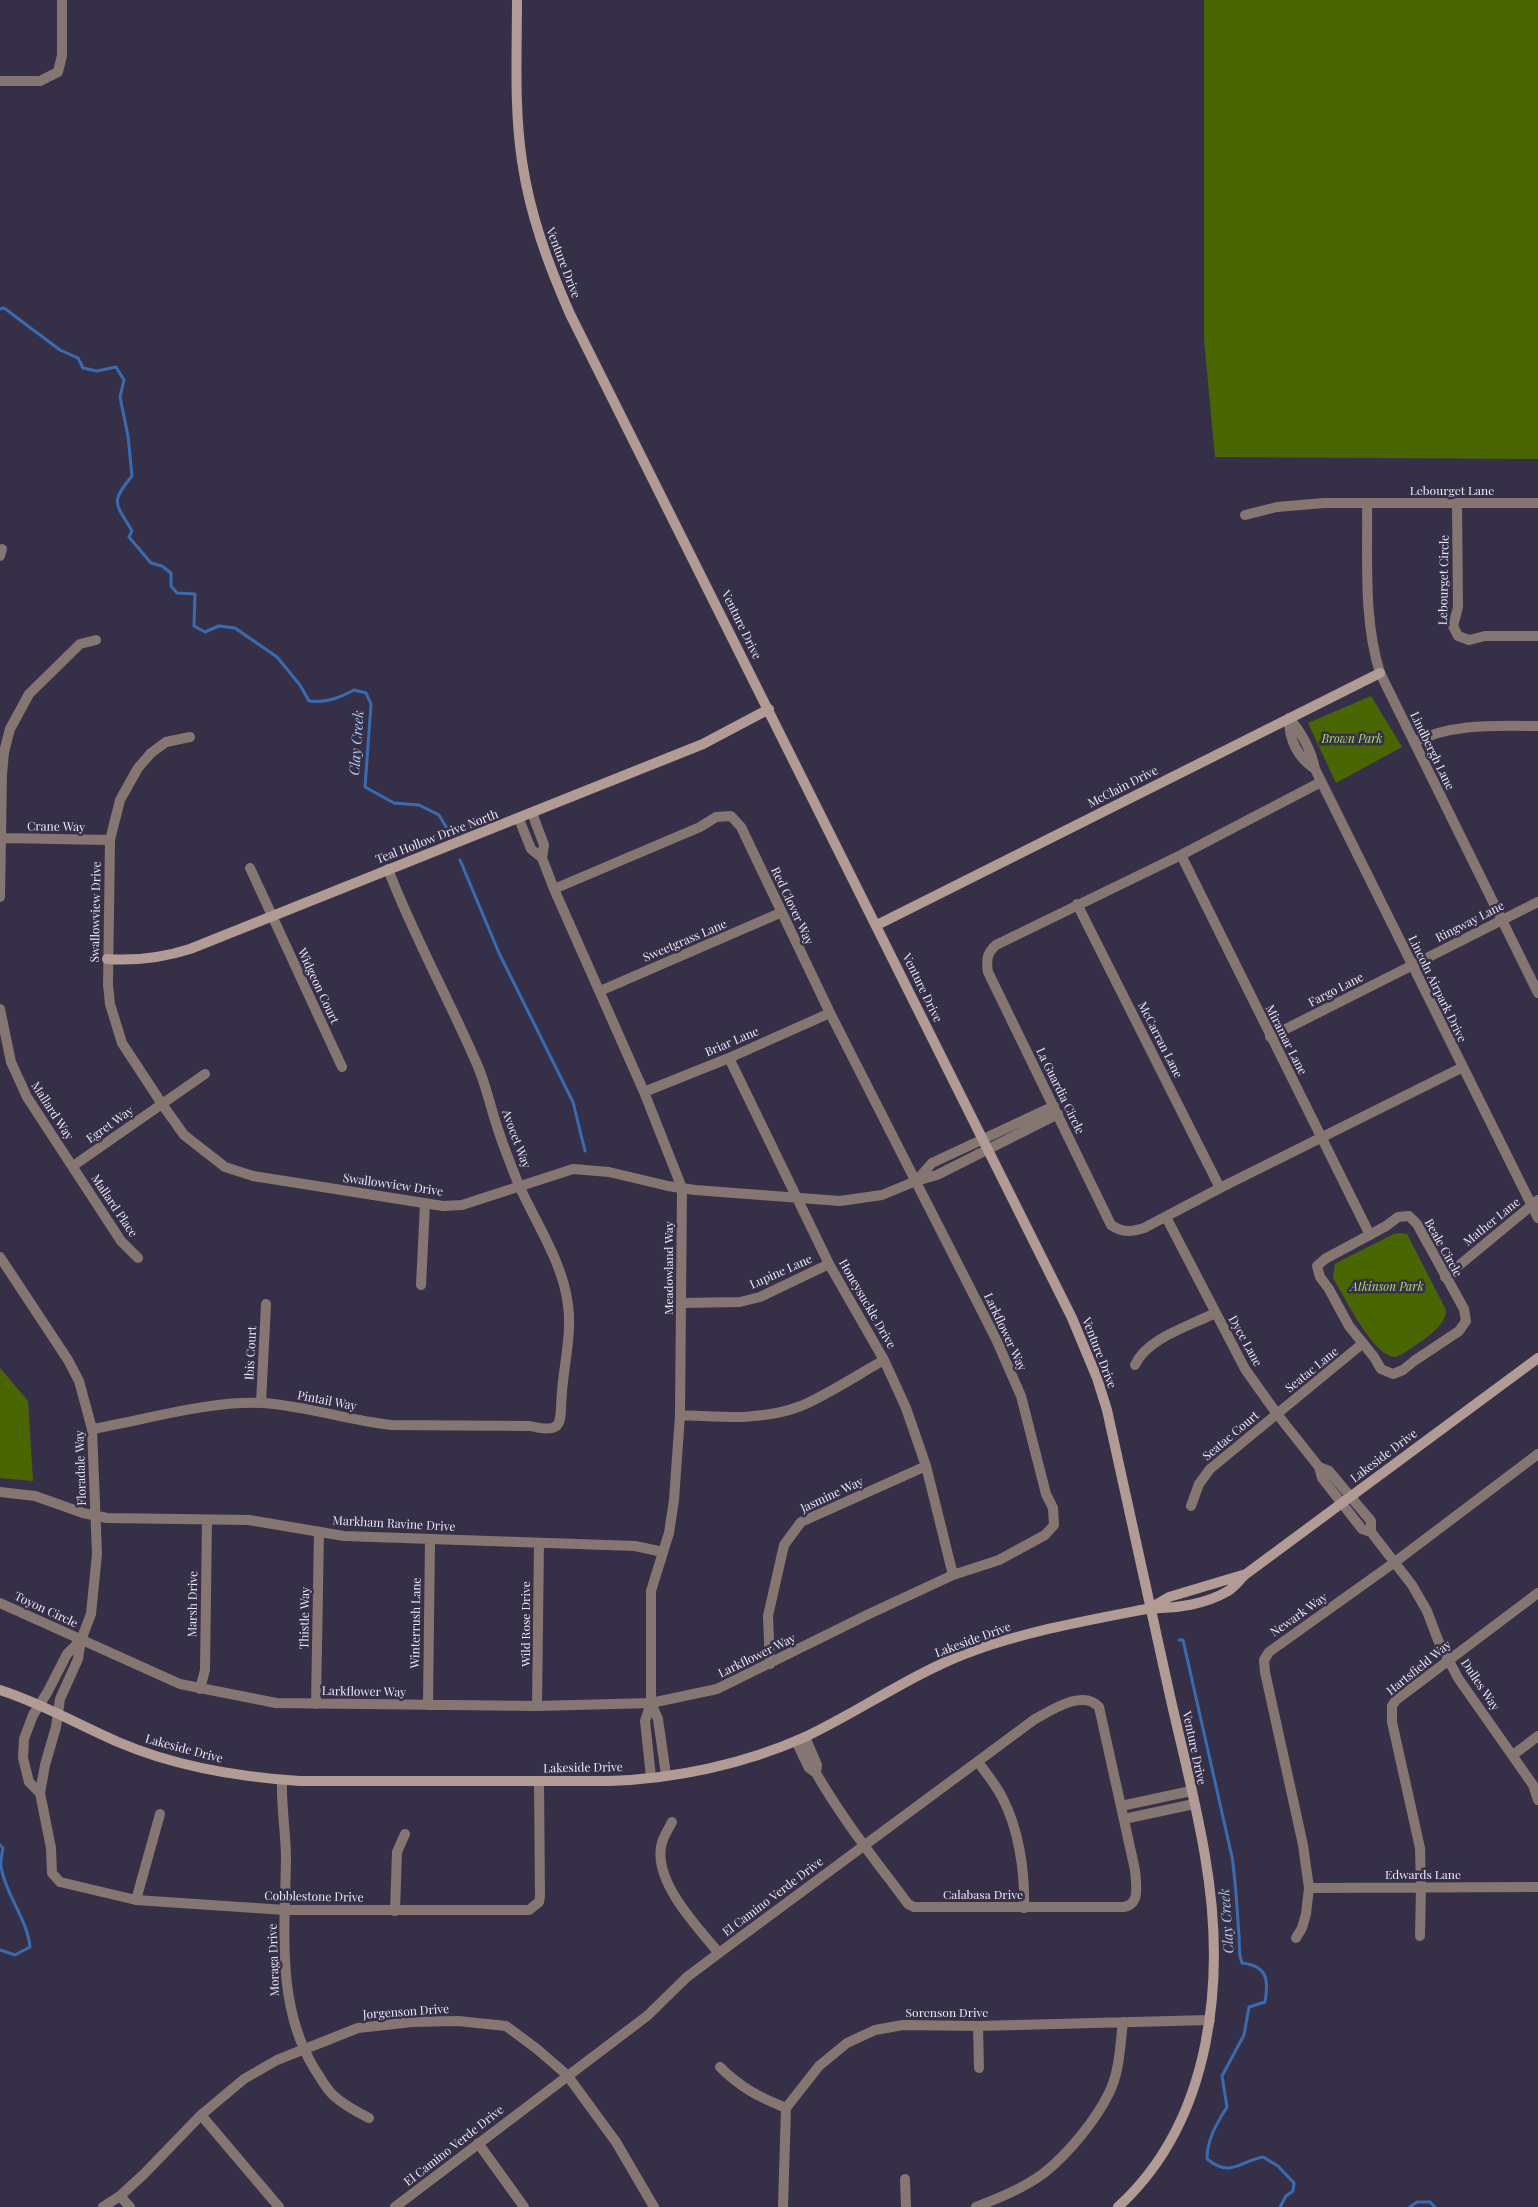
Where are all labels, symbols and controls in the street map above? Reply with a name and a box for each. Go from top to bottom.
street label: Venture Drive [543,225,583,301]
street label: Lebourget Lane [1410,484,1494,498]
street label: Lebourget Circle [1436,535,1452,625]
street label: Venture Drive [718,588,764,662]
street label: Lindbergh Lane [1407,709,1457,793]
water label: Clay Creek [346,710,368,776]
park label: Brown Park [1321,732,1383,746]
street label: McClain Drive [1086,763,1160,811]
street label: Teal Hollow Drive North [374,807,500,867]
street label: Crane Way [27,819,85,835]
street label: Swallowview Drive [88,861,104,963]
street label: Red Clover Way [768,865,816,947]
street label: Ringway Lane [1433,899,1507,945]
street label: Sweetgrass Lane [641,917,729,965]
street label: Lincoln Airpark Drive [1405,933,1469,1045]
street label: Widgeon Court [294,946,342,1026]
street label: Venture Drive [899,951,945,1025]
street label: Fargo Lane [1306,970,1366,1010]
street label: McCarran Lane [1135,1000,1185,1080]
street label: Miramar Lane [1262,1003,1310,1077]
street label: Briar Lane [703,1024,761,1060]
street label: La Guardia Circle [1033,1046,1087,1136]
street label: Mallard Way [28,1079,76,1143]
street label: Egret Way [84,1104,136,1146]
street label: Avocet Way [499,1108,533,1170]
street label: Swallowview Drive [342,1171,444,1199]
street label: Mallard Place [88,1172,140,1240]
street label: Mather Lane [1461,1195,1523,1249]
street label: Beale Circle [1421,1217,1465,1279]
street label: Meadowland Way [662,1221,676,1315]
street label: Lupine Lane [747,1252,815,1292]
street label: Honeysuckle Drive [836,1257,898,1351]
park label: Atkinson Park [1350,1280,1424,1294]
street label: Larkflower Way [981,1291,1029,1373]
street label: Dyce Lane [1225,1313,1265,1369]
street label: Venture Drive [1079,1315,1119,1391]
street label: Ibis Court [242,1326,260,1380]
street label: Seatac Lane [1283,1344,1341,1396]
street label: Pintail Way [296,1388,358,1414]
street label: Seatac Court [1200,1408,1262,1464]
street label: Lakeside Drive [1348,1426,1420,1486]
street label: Floradale Way [72,1430,90,1506]
street label: Jasmine Way [798,1474,866,1516]
street label: Markham Ravine Drive [332,1514,456,1534]
street label: Marsh Drive [185,1571,201,1637]
street label: Winterrush Lane [408,1577,424,1669]
street label: Wild Rose Drive [519,1581,533,1667]
street label: Thistle Way [297,1587,313,1649]
street label: Toyon Circle [12,1589,80,1631]
street label: Newark Way [1268,1590,1330,1640]
street label: Lakeside Drive [933,1620,1013,1660]
street label: Larkflower Way [716,1631,798,1681]
street label: Hartsfield Way [1384,1638,1454,1698]
street label: Dulles Way [1458,1657,1502,1713]
street label: Larkflower Way [322,1684,406,1700]
street label: Venture Drive [1179,1710,1209,1786]
street label: Lakeside Drive [144,1732,224,1766]
street label: Lakeside Drive [543,1760,623,1776]
street label: El Camino Verde Drive [720,1854,826,1940]
street label: Edwards Lane [1385,1868,1461,1882]
street label: Calabasa Drive [943,1888,1023,1902]
water label: Clay Creek [1216,1888,1238,1954]
street label: Cobblestone Drive [264,1889,364,1905]
street label: Moraga Drive [266,1923,282,1997]
street label: Jorgenson Drive [362,2002,450,2022]
street label: Sorenson Drive [906,2006,988,2020]
street label: El Camino Verde Drive [401,2103,507,2189]

